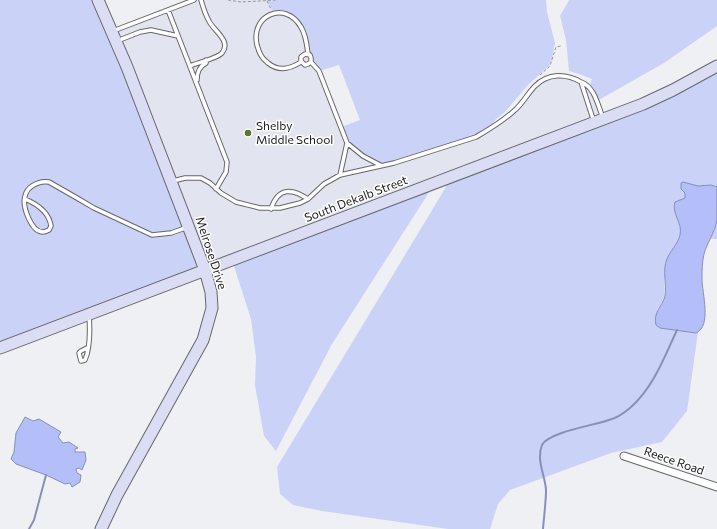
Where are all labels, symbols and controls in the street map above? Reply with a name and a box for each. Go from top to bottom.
place label: Shelby Middle School [256,118,333,146]
marker: Shelby Middle School [243,128,253,138]
street label: South Dekalb Street [302,172,409,224]
street label: Melrose Drive [194,215,230,291]
street label: Reece Road [642,443,706,477]

